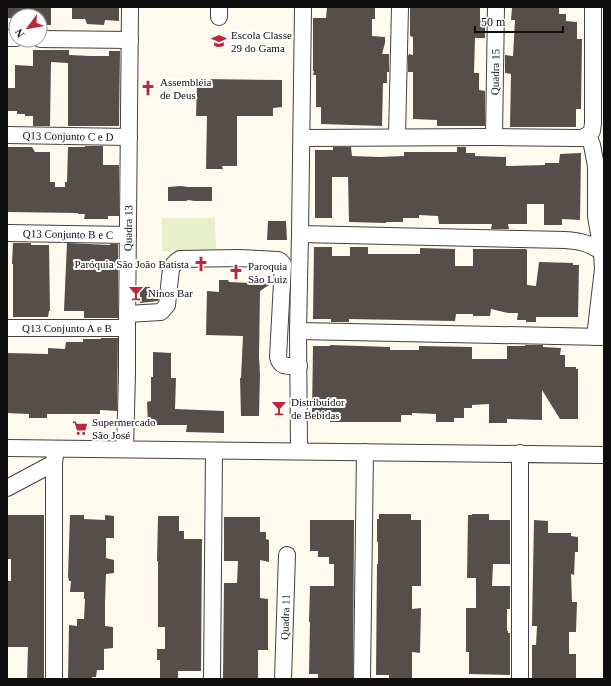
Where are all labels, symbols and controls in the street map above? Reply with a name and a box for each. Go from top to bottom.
north arrow [8,8,48,48]
scale bar [475,8,563,34]
text: 50 m [481,15,506,29]
text: N [12,27,27,40]
place label: Escola Classe 29 do Gama [231,29,292,54]
school or university icon: Escola Classe 29 do Gama [210,32,228,50]
street label: Quadra 15 [489,48,501,95]
place label: Assembléia de Deus [160,76,211,101]
church icon: Assembléia de Deus [139,79,157,97]
street label: Q13 Conjunto C e D [22,129,114,143]
street label: Quadra 13 [122,204,134,251]
street label: Q13 Conjunto B e C [23,227,113,241]
church icon: Paróquia São João Batista [192,255,210,273]
place label: Paróquia São João Batista [74,258,189,270]
place label: Paroquia São Luiz [248,260,288,285]
church icon: Paroquia São Luiz [227,263,245,281]
bar icon: Ninos Bar [127,284,145,302]
place label: Ninos Bar [148,287,193,299]
street label: Q13 Conjunto A e B [22,322,112,334]
place label: Distribuidor de Bebidas [291,396,345,421]
bar icon: Distribuidor de Bebidas [270,399,288,417]
place label: Supermercado São José [92,416,156,441]
supermarket icon: Supermercado São José [71,419,89,437]
street label: Quadra 11 [278,594,292,640]

